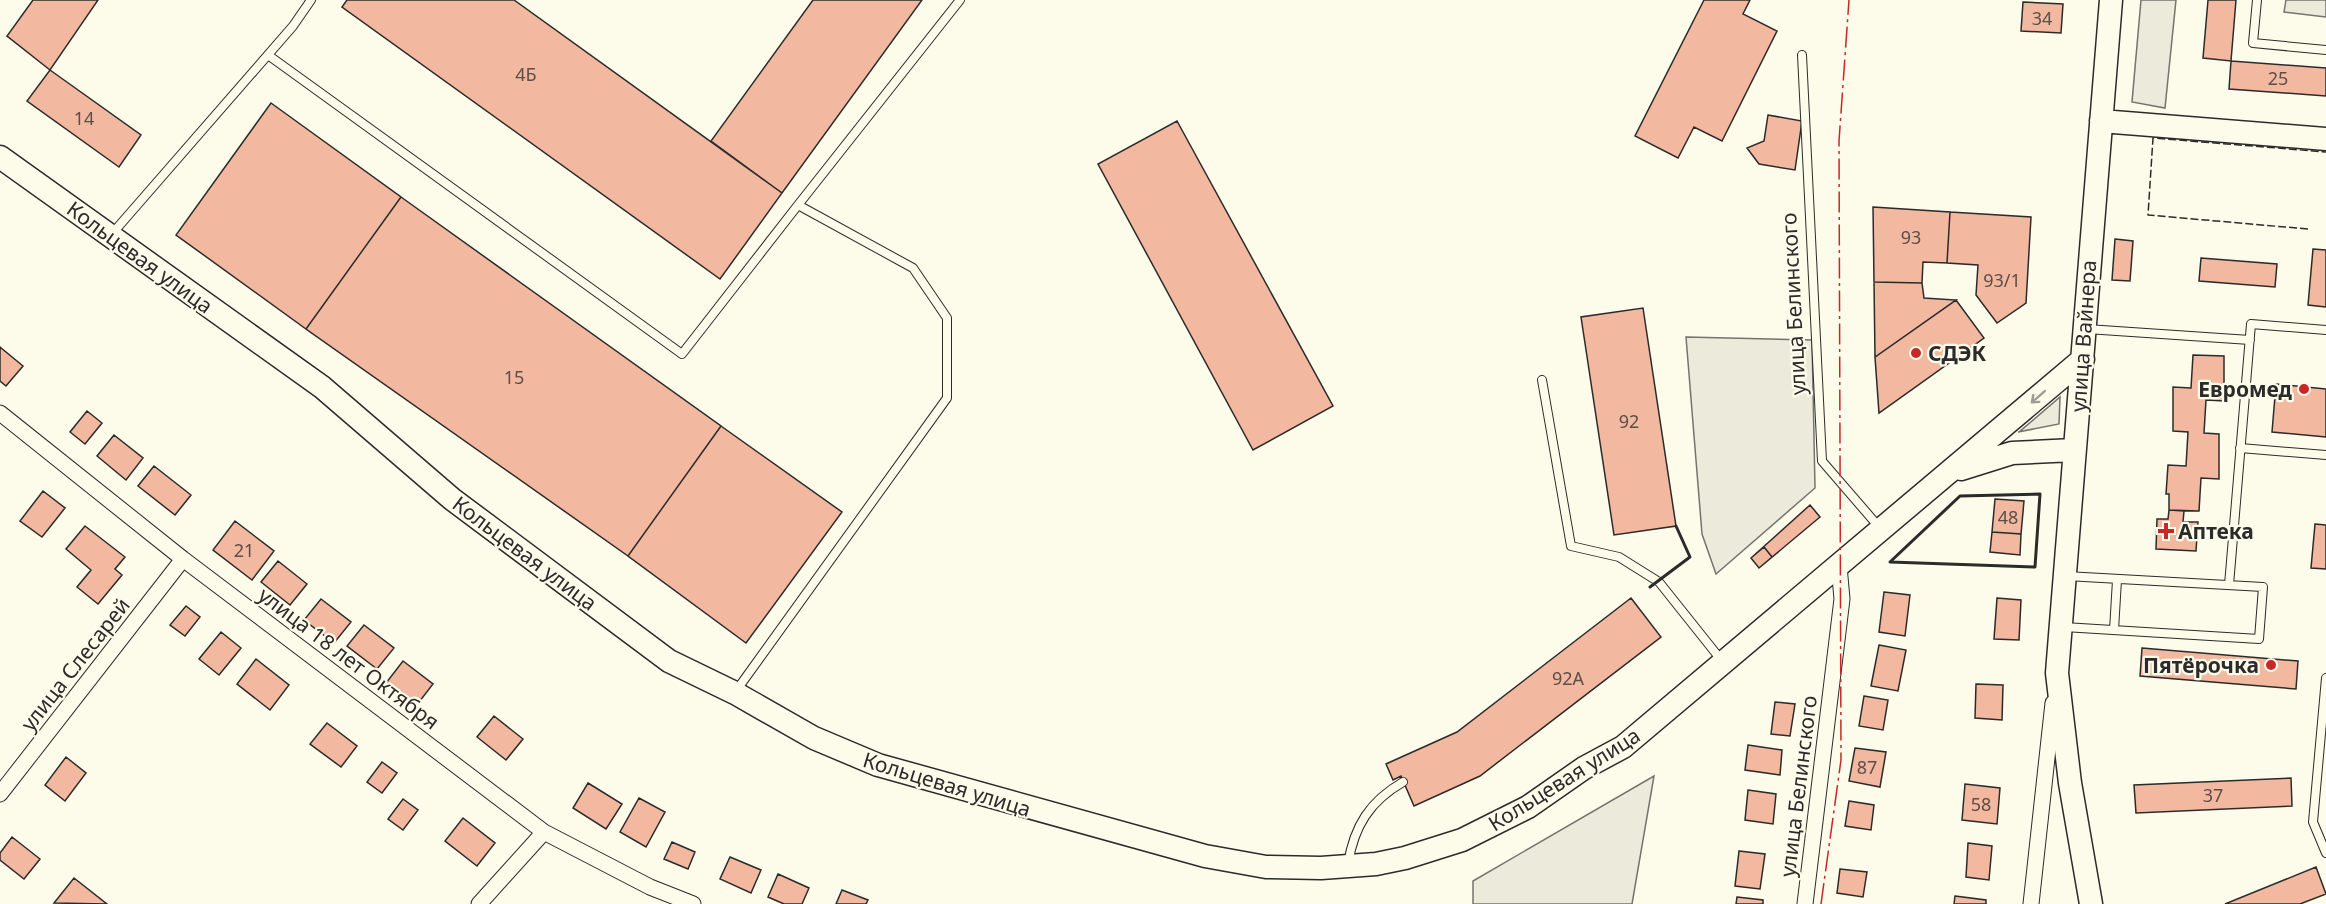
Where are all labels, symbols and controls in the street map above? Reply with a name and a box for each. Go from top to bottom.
house number: 34 [2032,6,2052,30]
house number: 4Б [515,62,537,86]
house number: 25 [2268,66,2288,90]
house number: 14 [74,106,94,130]
street label: Кольцевая улица [61,195,219,319]
street label: улица Белинского [1774,212,1812,396]
house number: 93 [1901,225,1921,249]
street label: улица Вайнера [2064,259,2102,413]
house number: 93/1 [1983,268,2021,292]
place label: СДЭК [1928,339,1987,367]
marker: СДЭК [1909,346,1923,360]
house number: 15 [504,365,524,389]
place label: Евромед [2198,375,2293,403]
marker: Евромед [2297,382,2311,396]
one-way arrow [2031,390,2046,404]
house number: 92 [1619,409,1639,433]
street label: Кольцевая улица [447,489,603,617]
house number: 48 [1998,505,2018,529]
place label: Аптека [2178,517,2254,545]
marker: Аптека [2159,524,2173,538]
house number: 21 [234,538,254,562]
street label: улица 18 лет Октября [253,581,445,735]
street label: улица Слесарей [14,592,136,736]
place label: Пятёрочка [2143,651,2259,679]
marker: Пятёрочка [2264,658,2278,672]
house number: 92А [1552,666,1585,690]
street label: улица Белинского [1773,694,1823,878]
street label: Кольцевая улица [1483,721,1645,837]
street label: Кольцевая улица [860,745,1034,823]
house number: 87 [1857,755,1877,779]
house number: 37 [2203,783,2223,807]
house number: 58 [1971,792,1991,816]

